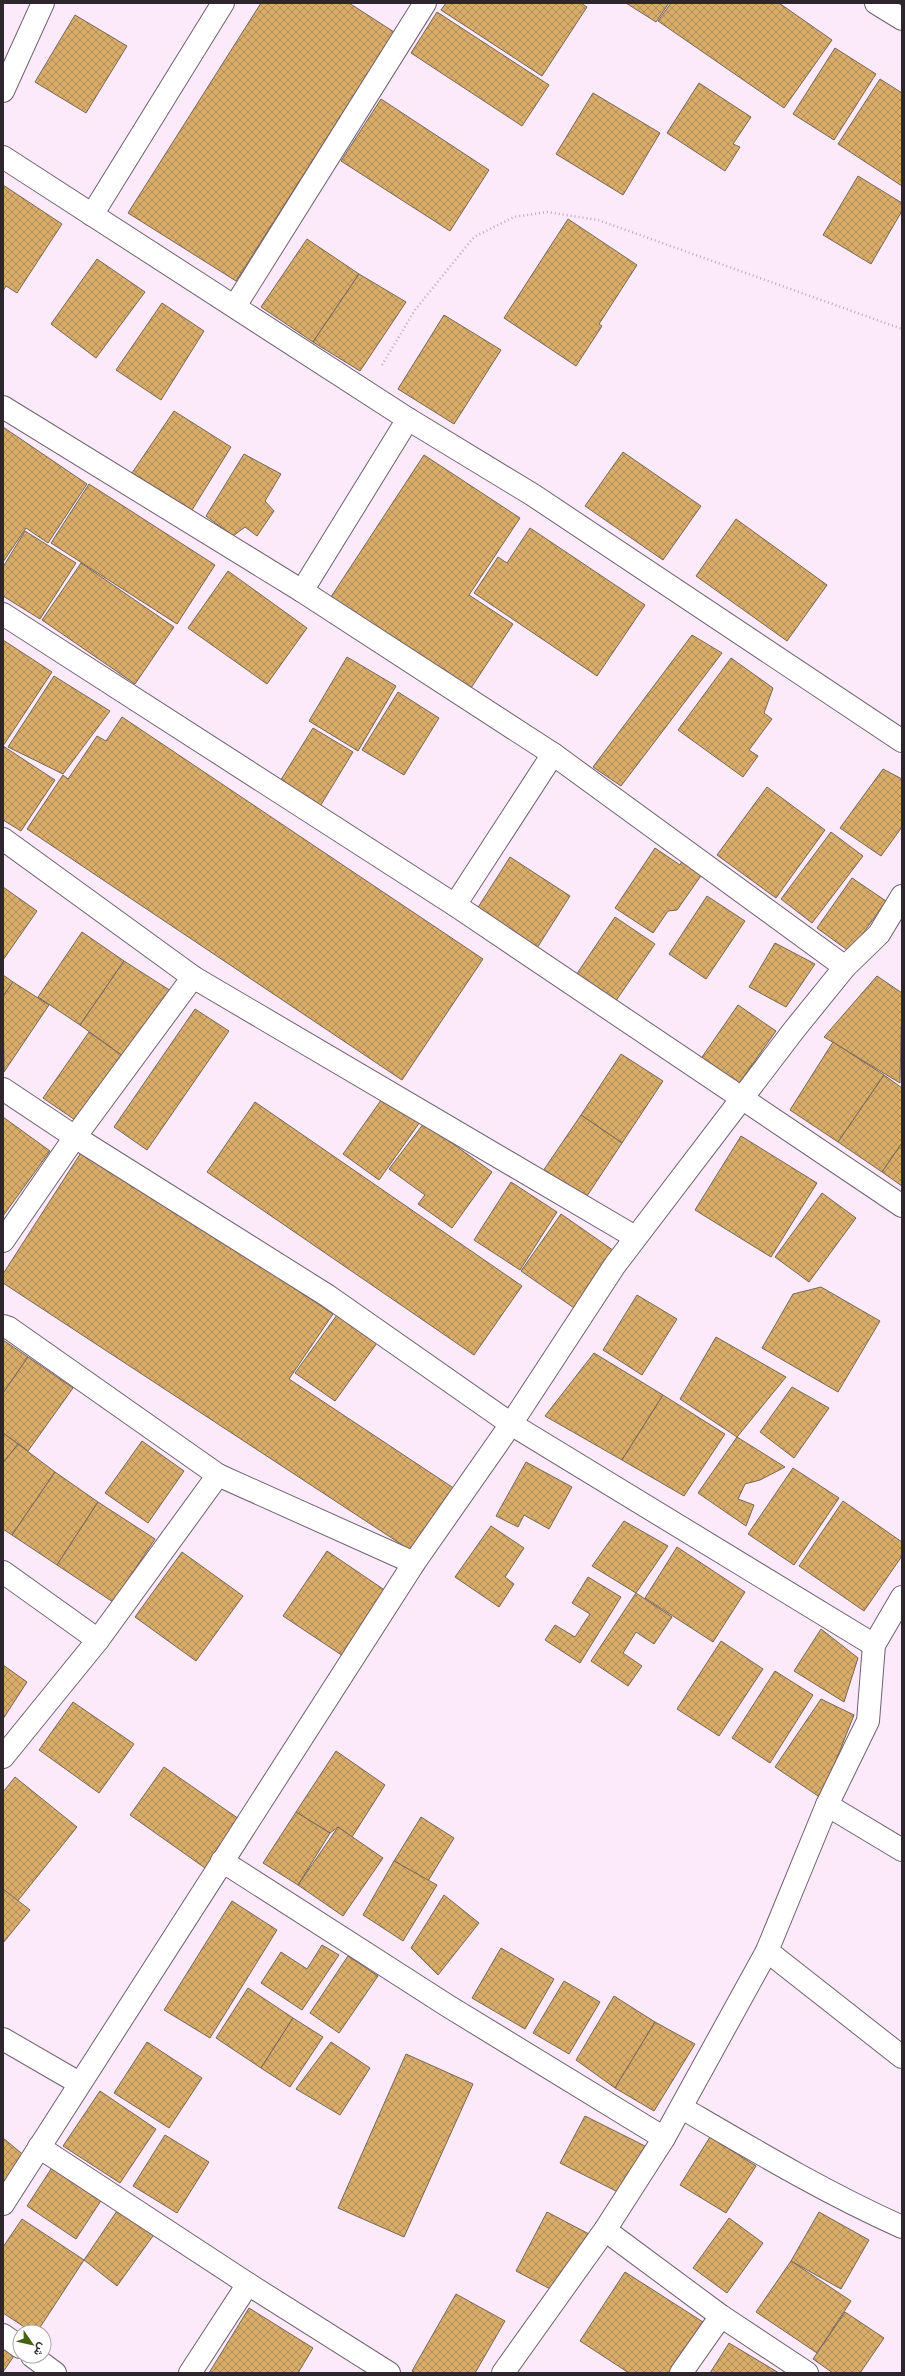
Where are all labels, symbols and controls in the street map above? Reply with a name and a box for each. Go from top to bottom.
north arrow [12,2324,52,2364]
text: ش [31,2340,49,2358]

